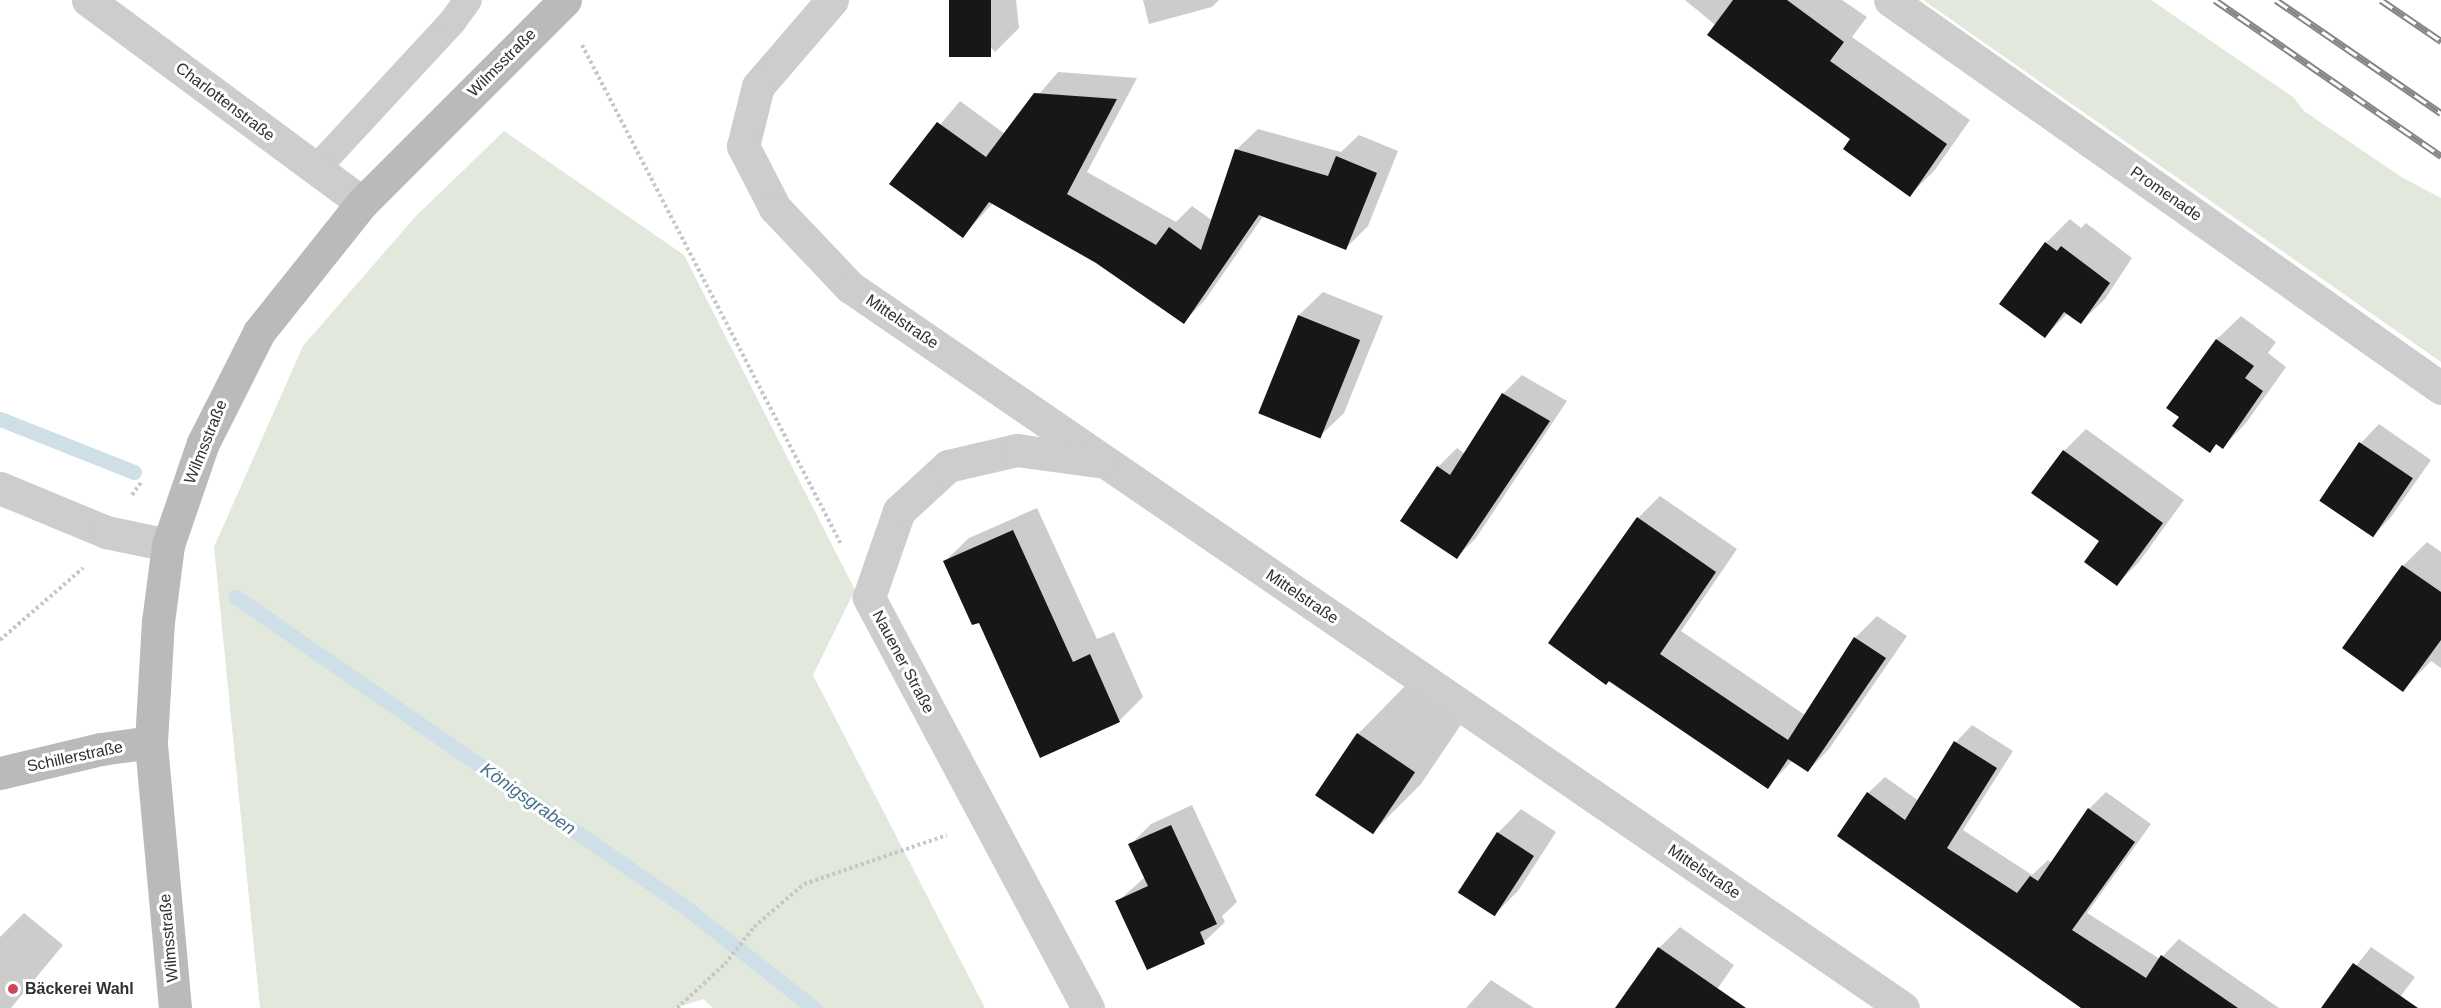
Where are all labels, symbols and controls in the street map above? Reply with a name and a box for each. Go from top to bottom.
street label: Wilmsstraße [464,25,540,101]
street label: Charlottenstraße [172,58,278,146]
street label: Promenade [2127,162,2205,226]
street label: Mittelstraße [862,291,942,353]
street label: Wilmsstraße [180,397,232,487]
street label: Mittelstraße [1262,566,1342,628]
street label: Nauener Straße [868,607,938,717]
street label: Schillerstraße [25,737,125,777]
water label: Königsgraben [476,758,580,840]
street label: Mittelstraße [1664,841,1744,903]
street label: Wilmsstraße [156,893,182,983]
place label: Bäckerei Wahl [25,979,134,999]
marker: Bäckerei Wahl [6,982,20,996]

